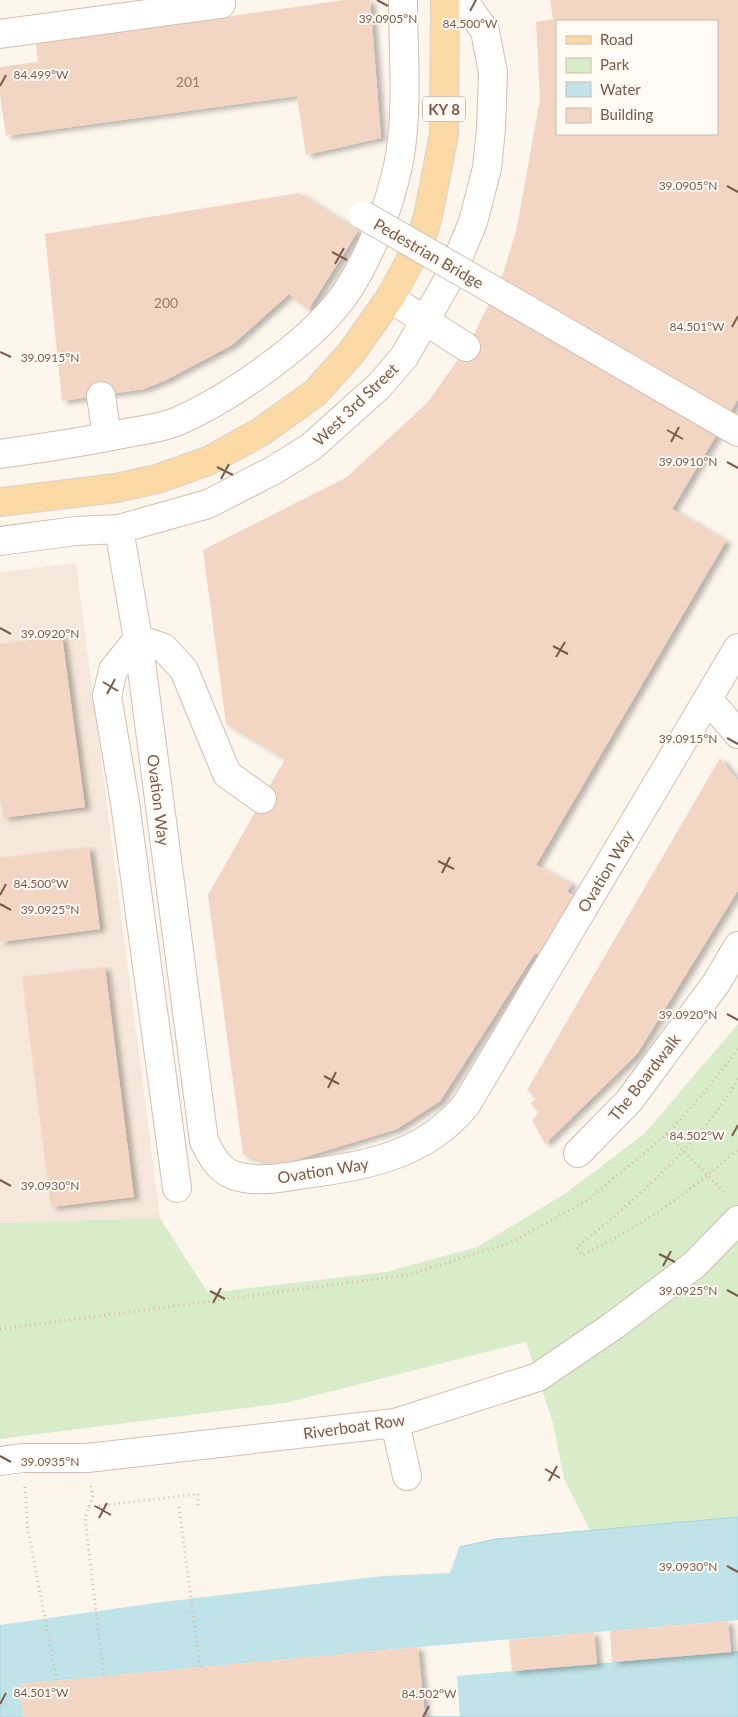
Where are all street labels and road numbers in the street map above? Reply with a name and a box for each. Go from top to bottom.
road number: KY 8 [423,96,465,122]
street label: Pedestrian Bridge [371,214,487,292]
street label: West 3rd Street [309,358,402,449]
street label: Ovation Way [144,753,174,848]
street label: Ovation Way [573,826,637,915]
street label: The Boardwalk [604,1029,684,1124]
street label: Ovation Way [276,1153,371,1187]
street label: Riverboat Row [302,1409,407,1443]

